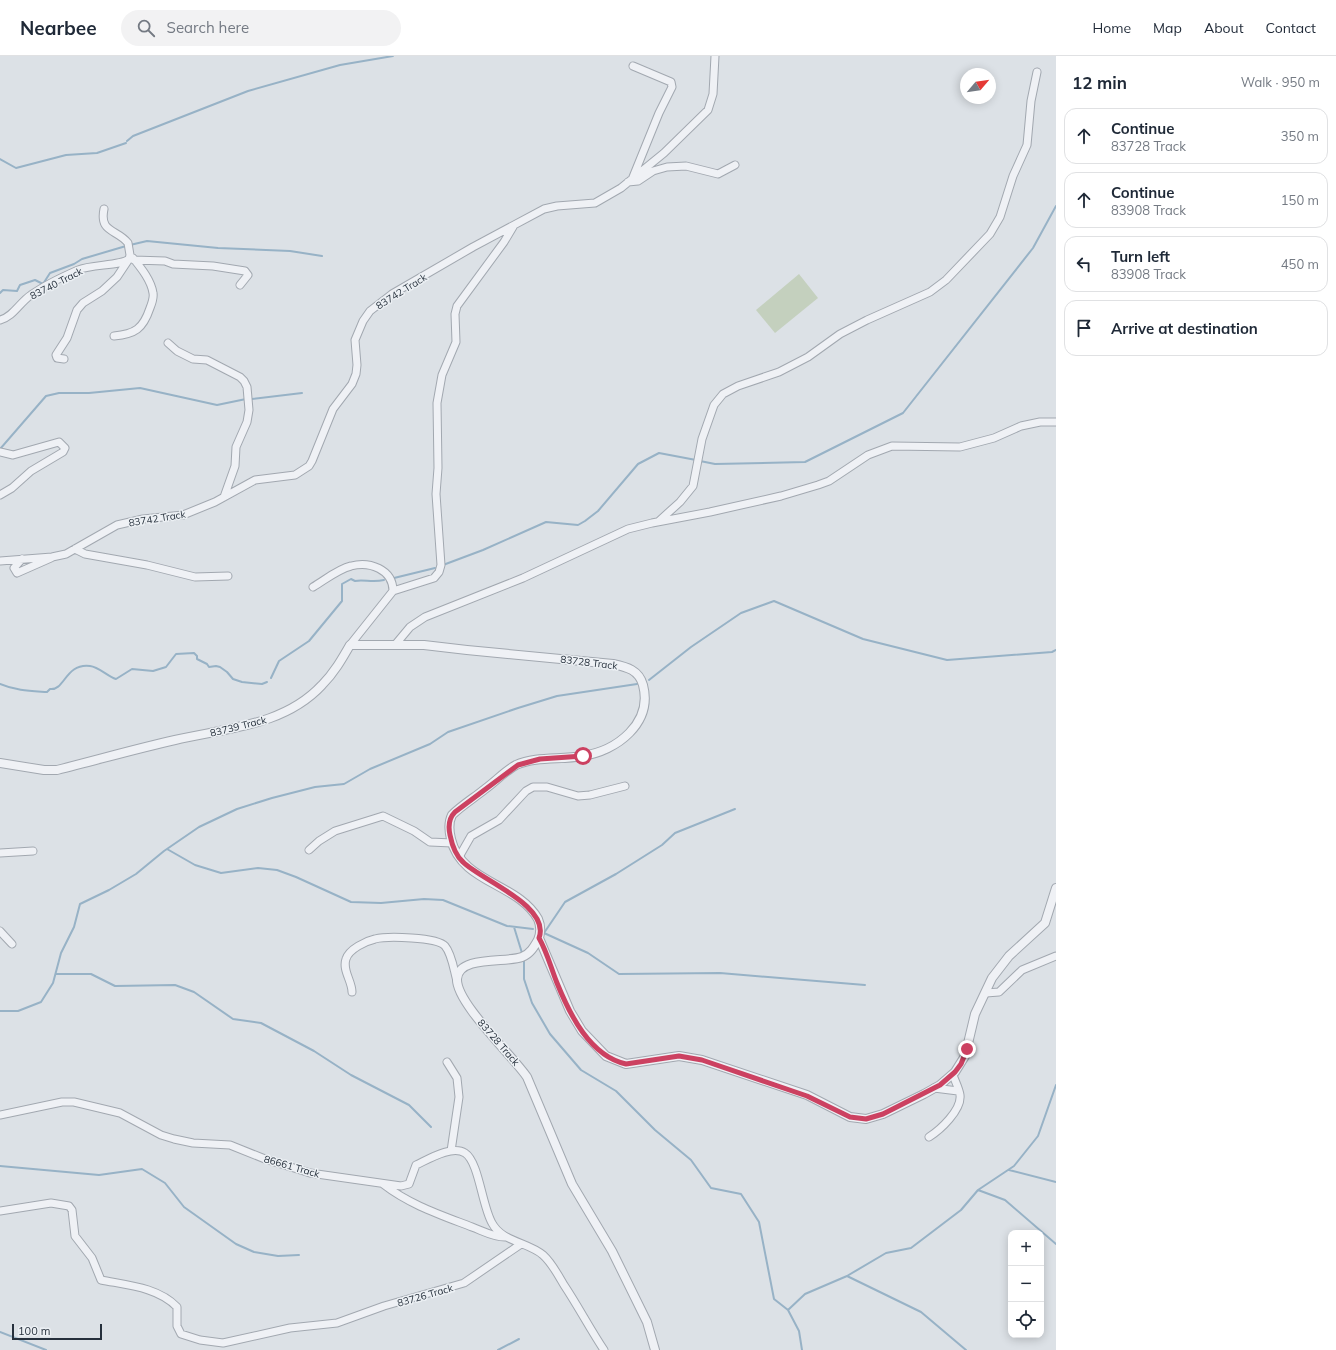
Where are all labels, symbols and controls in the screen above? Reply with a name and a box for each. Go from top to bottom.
search box [121,10,401,46]
text: Nearbee [20,16,97,40]
icon: search [135,17,157,39]
text: Search here [167,18,249,37]
text: Home [1092,19,1131,37]
text: Map [1153,19,1182,37]
text: About [1204,19,1244,37]
text: Contact [1266,19,1316,37]
north arrow [960,68,996,104]
text: 12 min [1072,72,1127,93]
text: Walk · 950 m [1241,74,1320,90]
text: Continue [1111,119,1174,138]
icon: ahead [1073,125,1095,147]
text: 350 m [1281,128,1319,144]
text: 83728 Track [1111,138,1186,154]
text: Continue [1111,183,1174,202]
icon: ahead [1073,189,1095,211]
text: 150 m [1281,192,1319,208]
text: 83908 Track [1111,202,1186,218]
text: Turn left [1111,247,1170,266]
icon: left [1073,253,1095,275]
text: 450 m [1281,256,1319,272]
street label: 83740 Track [28,264,86,302]
text: 83908 Track [1111,266,1186,282]
street label: 83742 Track [373,270,430,312]
icon: arrive [1073,317,1095,339]
text: Arrive at destination [1111,319,1258,338]
street label: 83742 Track [128,507,187,529]
street label: 83728 Track [560,653,619,673]
street label: 83739 Track [209,713,268,740]
route start [574,747,592,765]
street label: 83728 Track [475,1016,523,1069]
route end [958,1040,976,1058]
street label: 86661 Track [262,1152,322,1181]
map controls [1008,1230,1044,1338]
button: + [1008,1230,1044,1266]
button: − [1008,1266,1044,1302]
street label: 83726 Track [396,1281,455,1310]
button: locate [1008,1302,1044,1338]
scale bar [12,1322,102,1341]
text: 100 m [18,1324,50,1338]

